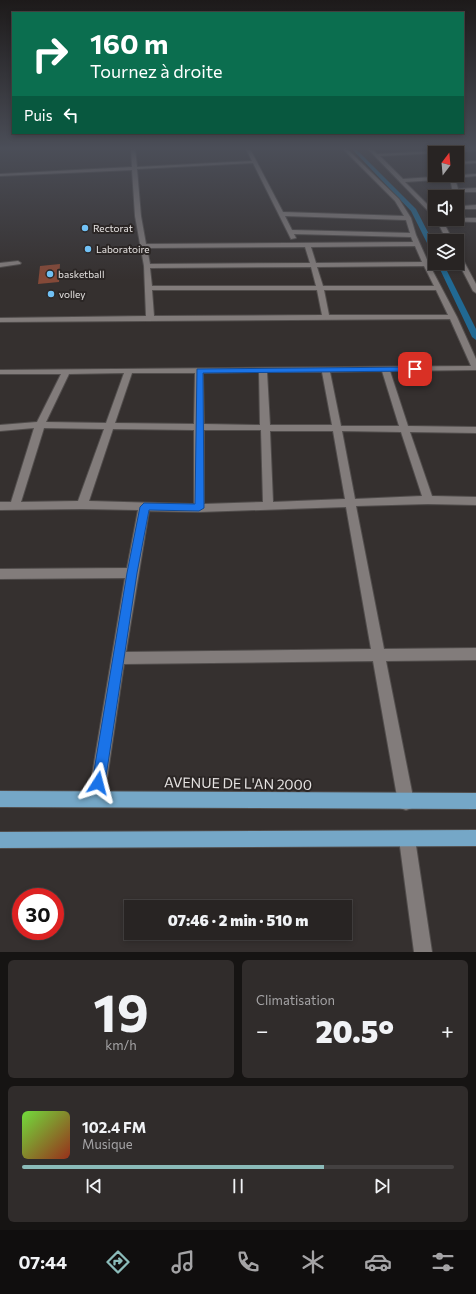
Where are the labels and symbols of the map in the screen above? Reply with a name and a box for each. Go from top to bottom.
north arrow [428,146,464,182]
place label: Rectorat [93,222,133,234]
marker: Rectorat [80,223,90,233]
place label: Laboratoire [96,243,150,255]
marker: Laboratoire [83,244,93,254]
place label: basketball [58,268,104,280]
marker: basketball [45,269,55,279]
place label: volley [59,288,85,300]
marker: volley [46,289,56,299]
pin [398,352,432,386]
position arrow [77,762,119,804]
street label: AVENUE DE L'AN 2000 [164,773,312,793]
speed limit sign: 30 [12,888,64,940]

